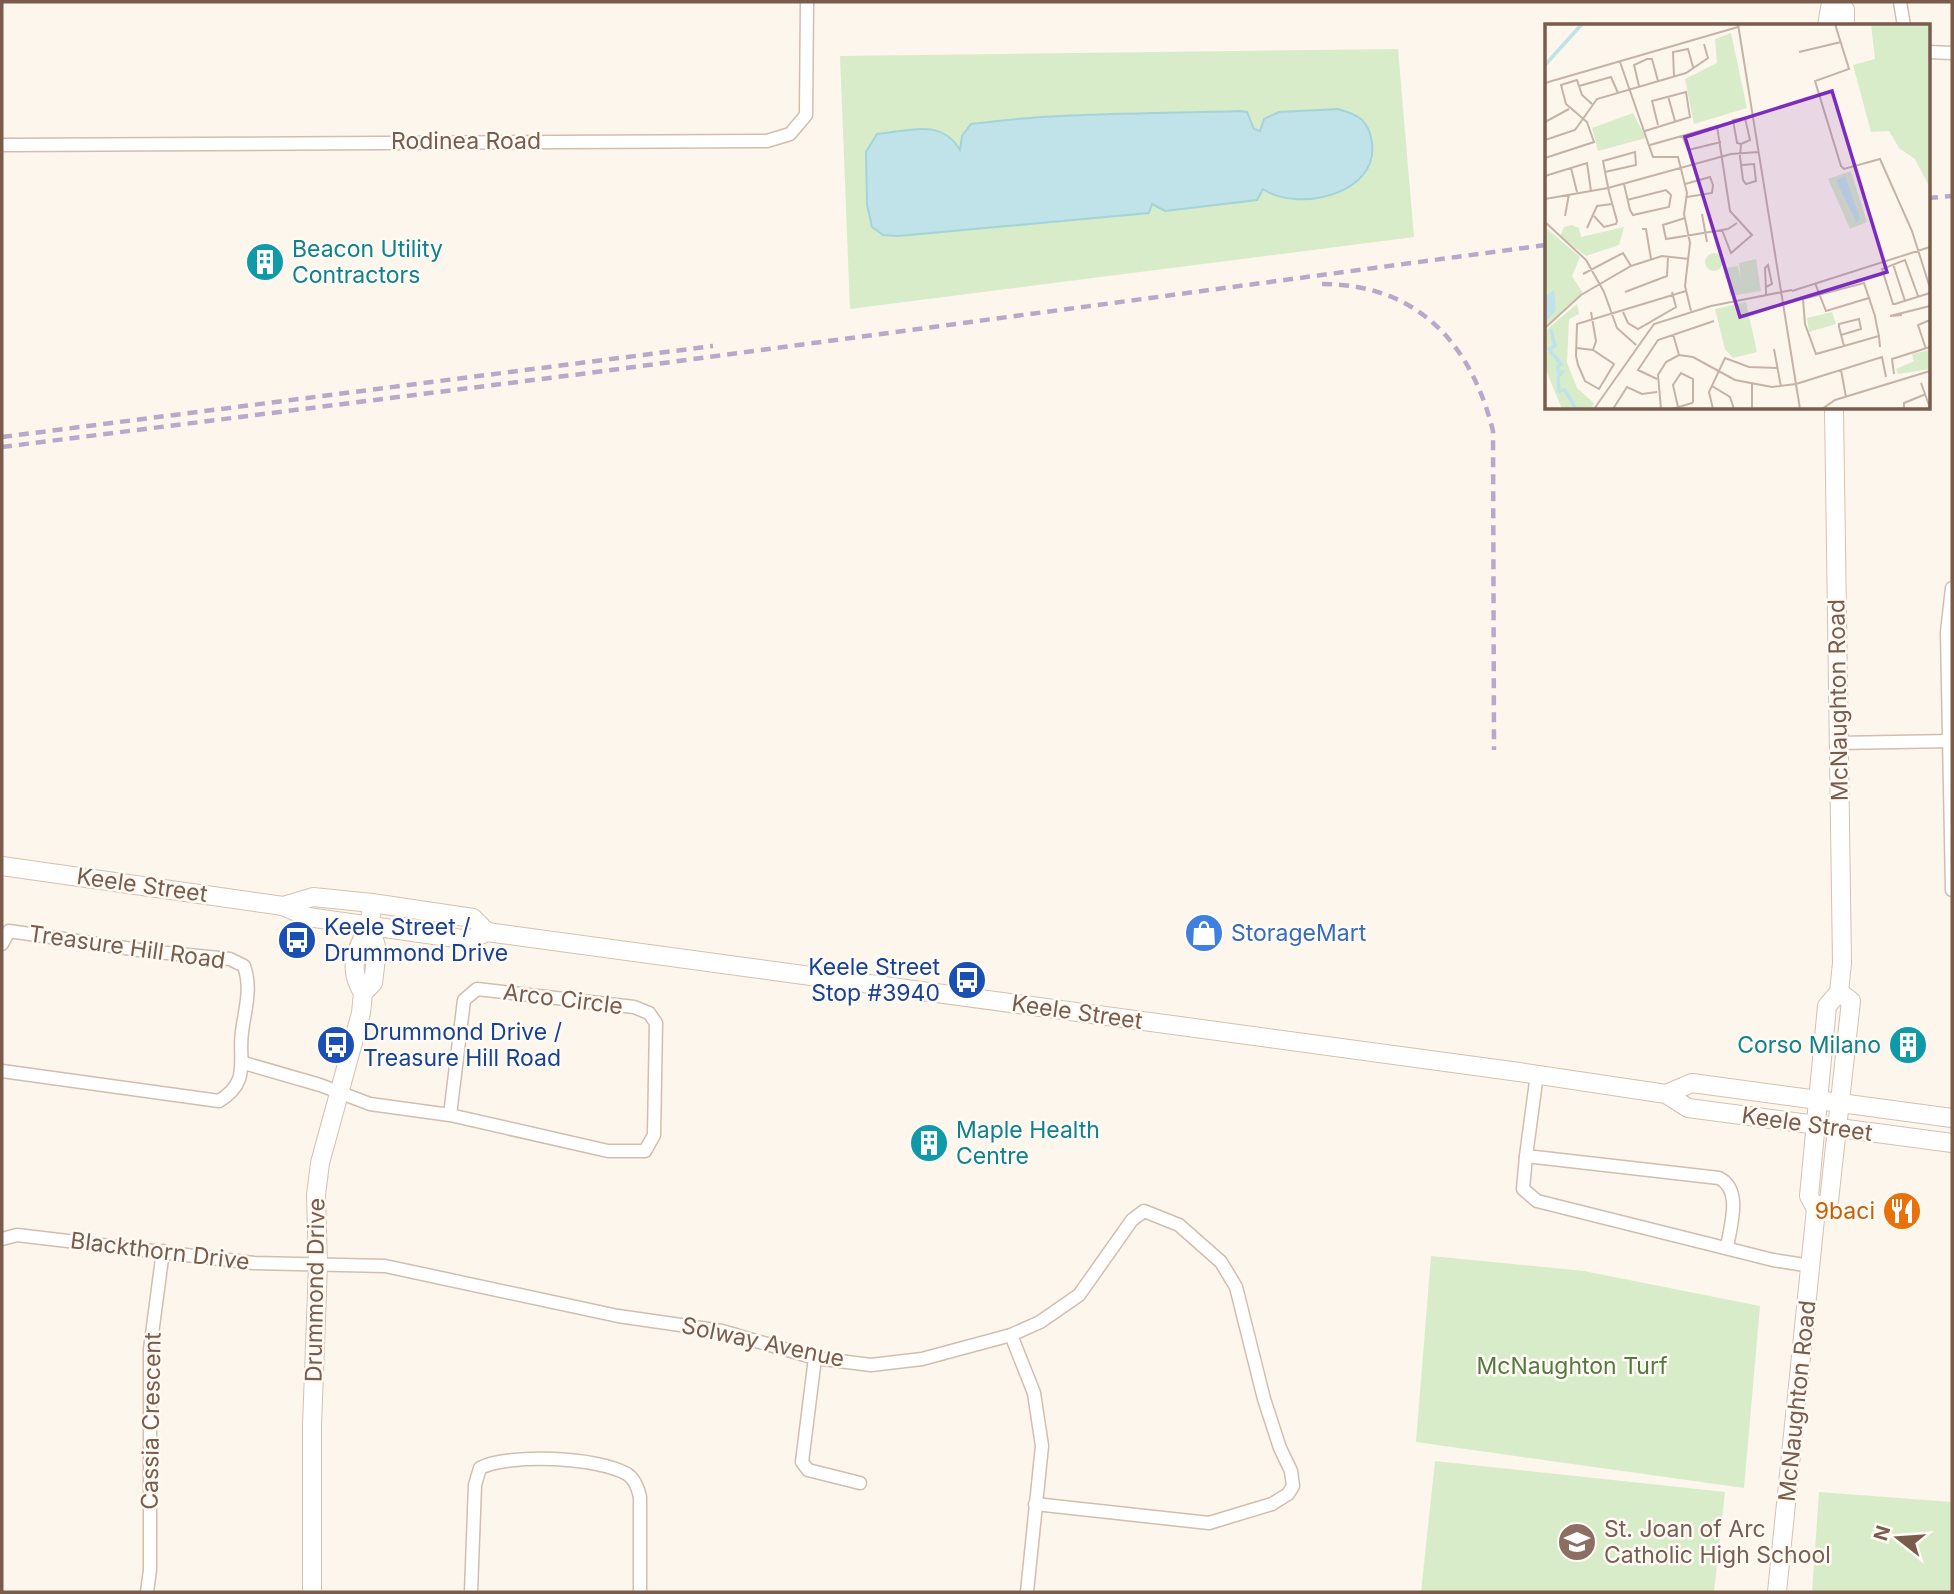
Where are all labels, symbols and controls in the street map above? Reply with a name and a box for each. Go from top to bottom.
inset map [1545,24,1930,410]
street label: Rodinea Road [391,127,541,155]
place label: Beacon Utility Contractors [292,235,443,289]
building icon: Beacon Utility Contractors [244,241,286,283]
street label: McNaughton Road [1822,599,1854,801]
street label: Keele Street [75,862,210,908]
shop icon: StorageMart [1183,912,1225,954]
place label: Keele Street / Drummond Drive [324,913,508,967]
street label: Treasure Hill Road [27,919,227,975]
bus stop icon: Keele Street / Drummond Drive [276,919,318,961]
place label: StorageMart [1231,919,1367,947]
place label: Keele Street Stop #3940 [808,953,940,1007]
bus stop icon: Keele Street Stop #3940 [946,959,988,1001]
street label: Arco Circle [502,978,624,1020]
street label: Keele Street [1010,989,1145,1035]
place label: Drummond Drive / Treasure Hill Road [363,1018,562,1072]
bus stop icon: Drummond Drive / Treasure Hill Road [315,1024,357,1066]
building icon: Corso Milano [1887,1024,1929,1066]
place label: Corso Milano [1737,1031,1881,1059]
street label: Keele Street [1740,1101,1875,1147]
place label: Maple Health Centre [956,1116,1100,1170]
building icon: Maple Health Centre [908,1122,950,1164]
restaurant icon: 9baci [1881,1190,1923,1232]
place label: 9baci [1815,1197,1875,1225]
street label: Drummond Drive [299,1198,331,1382]
street label: Blackthorn Drive [69,1226,251,1276]
street label: McNaughton Road [1773,1299,1821,1503]
street label: Solway Avenue [679,1311,847,1373]
street label: Cassia Crescent [135,1332,167,1510]
park label: McNaughton Turf [1477,1352,1668,1380]
north arrow [1863,1503,1933,1573]
place label: St. Joan of Arc Catholic High School [1604,1515,1831,1569]
school or university icon: St. Joan of Arc Catholic High School [1556,1521,1598,1563]
text: N [1869,1523,1895,1543]

